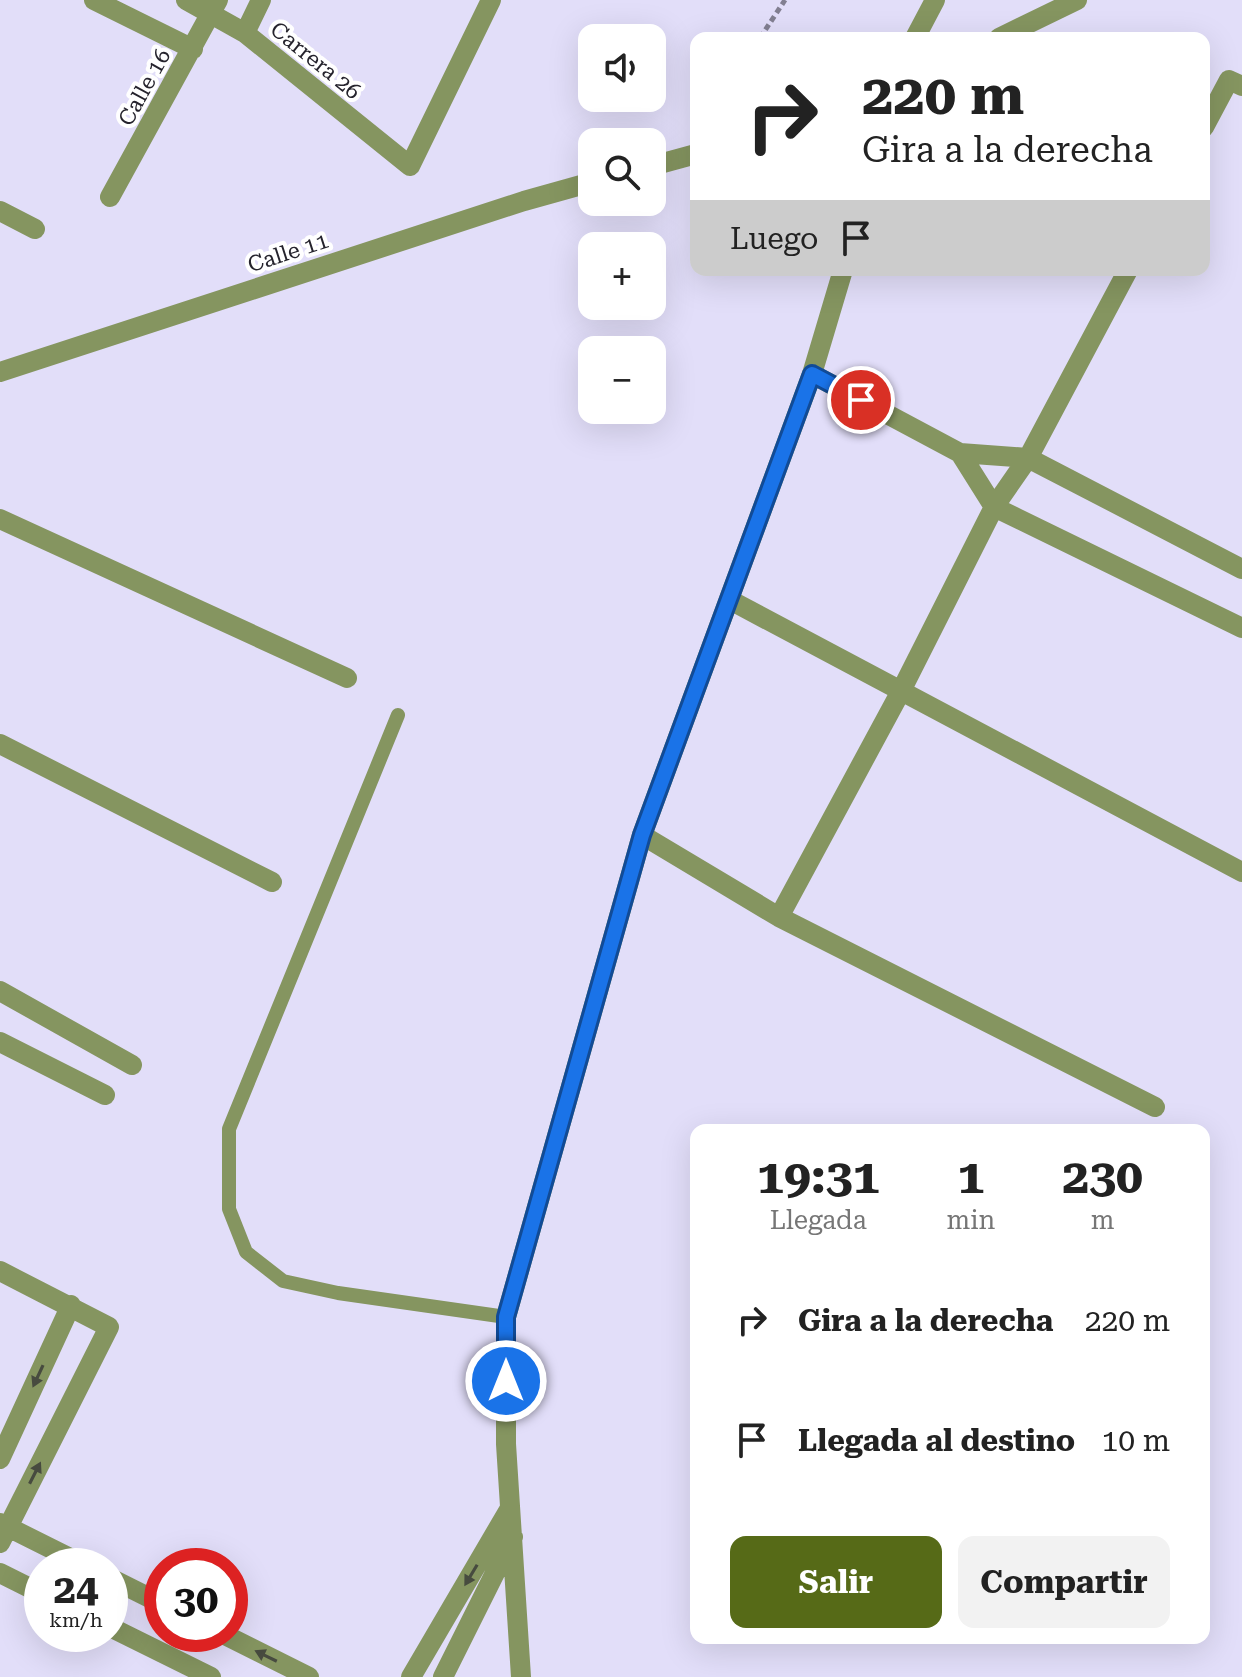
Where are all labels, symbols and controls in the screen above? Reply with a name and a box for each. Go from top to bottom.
street label: Carrera 26 [266,17,366,104]
map controls [578,24,666,424]
button: sound [578,24,666,112]
street label: Calle 16 [113,45,176,130]
text: 220 m [862,62,1024,128]
icon: right [730,64,834,168]
button: search [578,128,666,216]
text: Gira a la derecha [862,129,1153,171]
icon: arrive [834,216,878,260]
text: Luego [730,221,818,256]
street label: Calle 11 [245,228,332,277]
button: + [578,232,666,320]
button: − [578,336,666,424]
pin [827,366,895,434]
icon: arrive [839,378,883,422]
text: 19:31 [757,1149,880,1205]
text: 1 [957,1149,984,1205]
text: 230 [1062,1149,1143,1205]
text: Llegada [770,1205,867,1235]
text: min [947,1205,995,1235]
text: m [1091,1205,1115,1235]
icon: right [730,1298,774,1342]
text: Gira a la derecha [798,1303,1053,1338]
text: 220 m [1085,1303,1170,1338]
position arrow [464,1339,548,1423]
one-way arrow [31,1364,45,1388]
icon: arrive [730,1418,774,1462]
text: Llegada al destino [798,1423,1075,1458]
text: 10 m [1101,1423,1170,1458]
one-way arrow [28,1461,42,1484]
button: Salir [730,1536,942,1628]
button: Compartir [958,1536,1170,1628]
speed limit sign: 30 [144,1548,248,1652]
one-way arrow [464,1564,478,1586]
text: 24 [54,1566,98,1613]
text: km/h [49,1608,103,1632]
one-way arrow [254,1649,277,1662]

